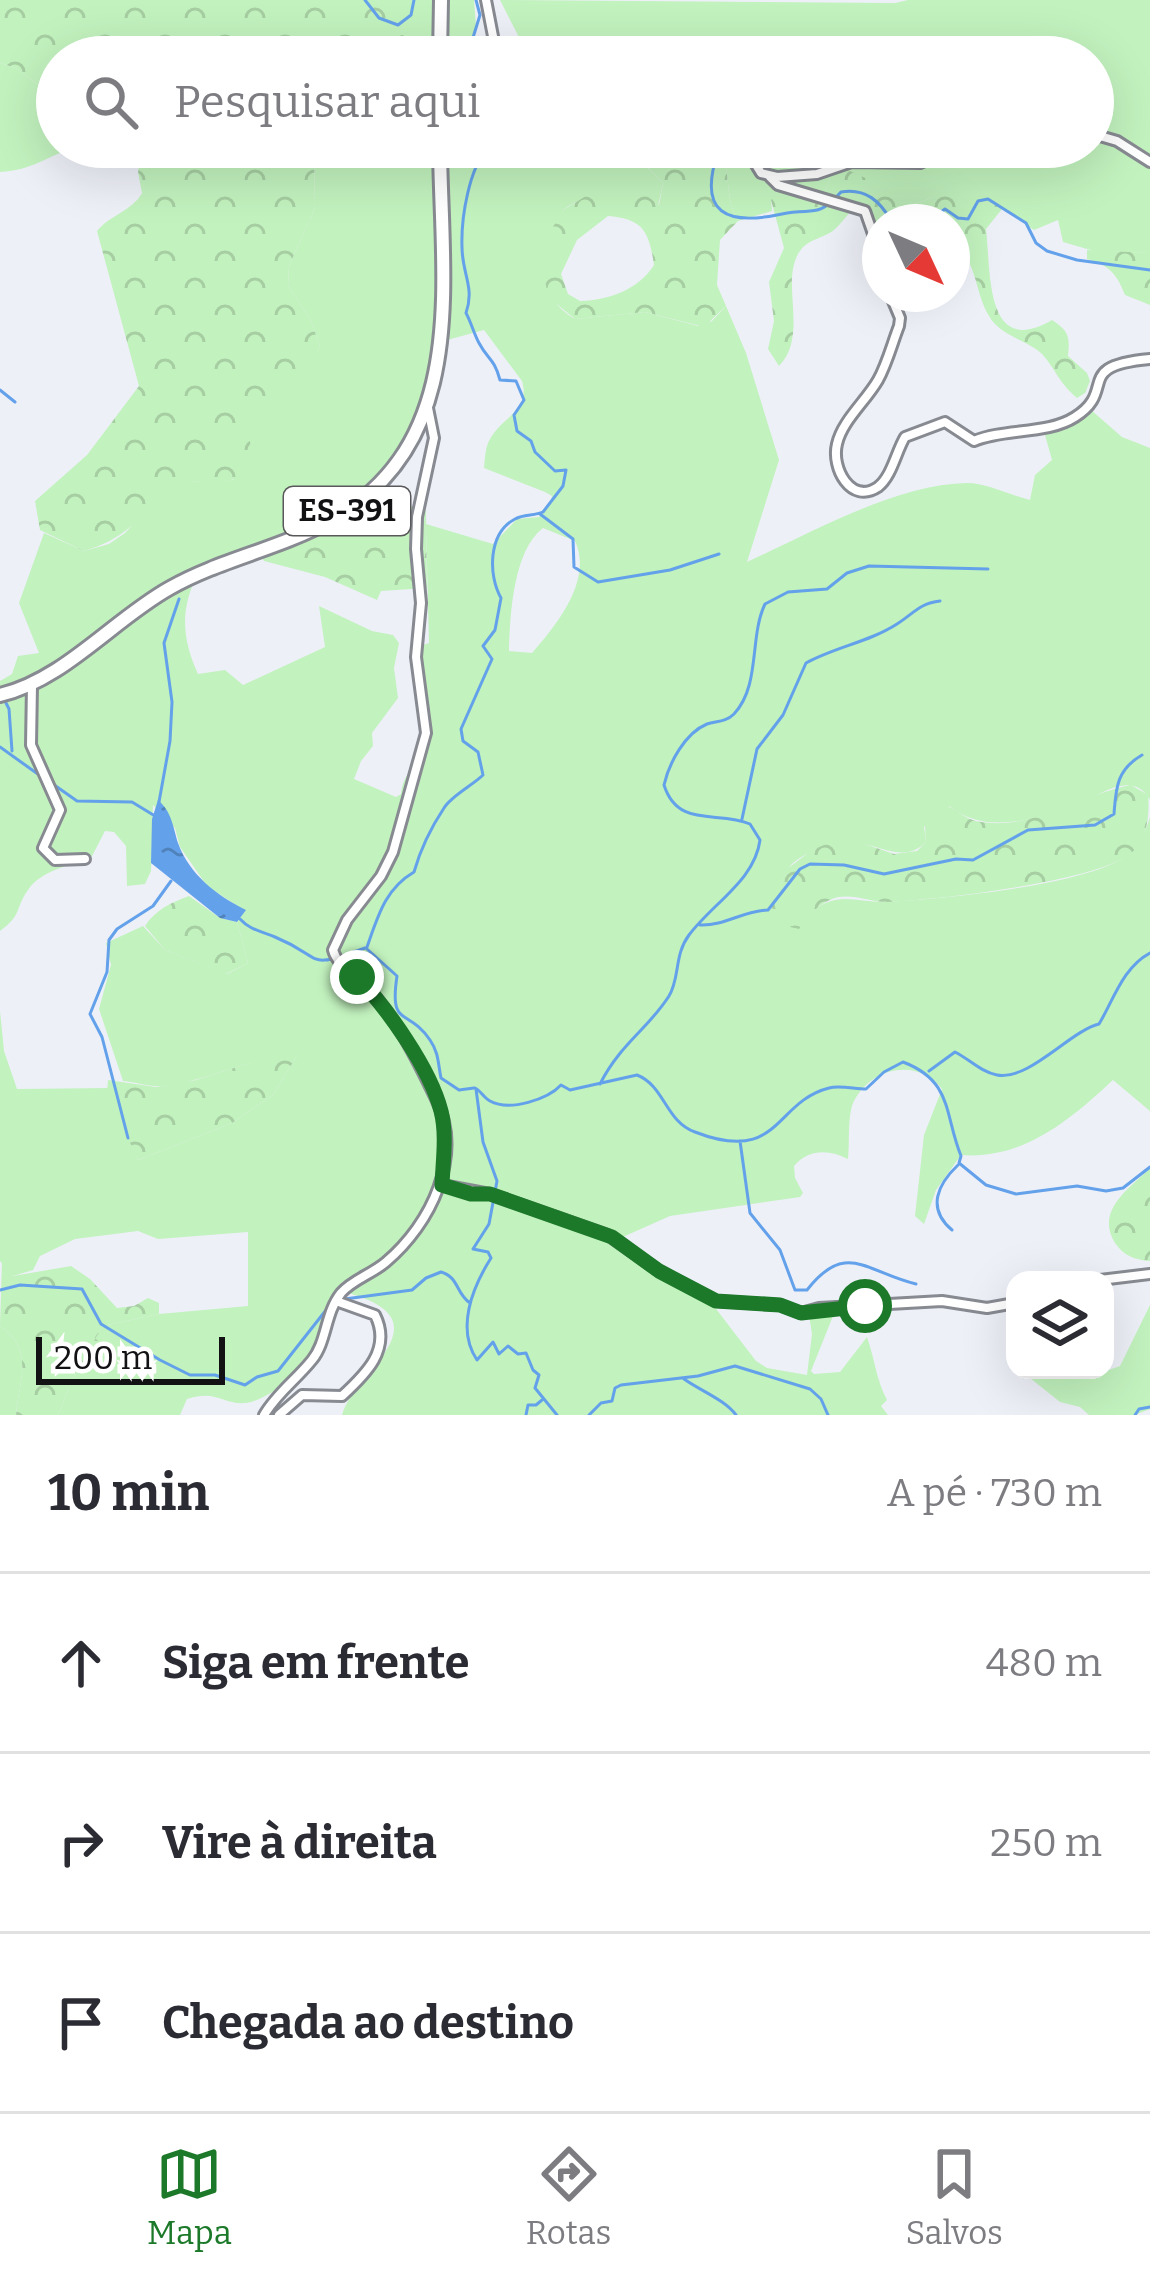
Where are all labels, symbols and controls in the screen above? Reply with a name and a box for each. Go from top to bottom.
search box [36,36,1114,168]
icon: search [78,69,144,135]
text: Pesquisar aqui [174,75,480,129]
north arrow [862,204,970,312]
road number: ES-391 [284,487,410,535]
route end [330,950,384,1004]
map controls [1006,1271,1114,1379]
button: layers [1006,1271,1114,1379]
route start [838,1279,892,1333]
scale bar [36,1331,225,1384]
text: 200 m [54,1338,152,1378]
text: 10 min [48,1462,209,1524]
text: A pé · 730 m [887,1470,1102,1516]
icon: ahead [48,1630,114,1696]
text: Siga em frente [162,1636,470,1690]
text: 480 m [986,1640,1102,1686]
icon: right [48,1810,114,1876]
text: Vire à direita [162,1816,437,1870]
text: 250 m [990,1820,1102,1866]
icon: arrive [48,1990,114,2056]
text: Chegada ao destino [162,1996,574,2050]
tab: Mapa [147,2141,232,2253]
tab: Rotas [526,2141,611,2253]
tab: Salvos [905,2141,1003,2253]

